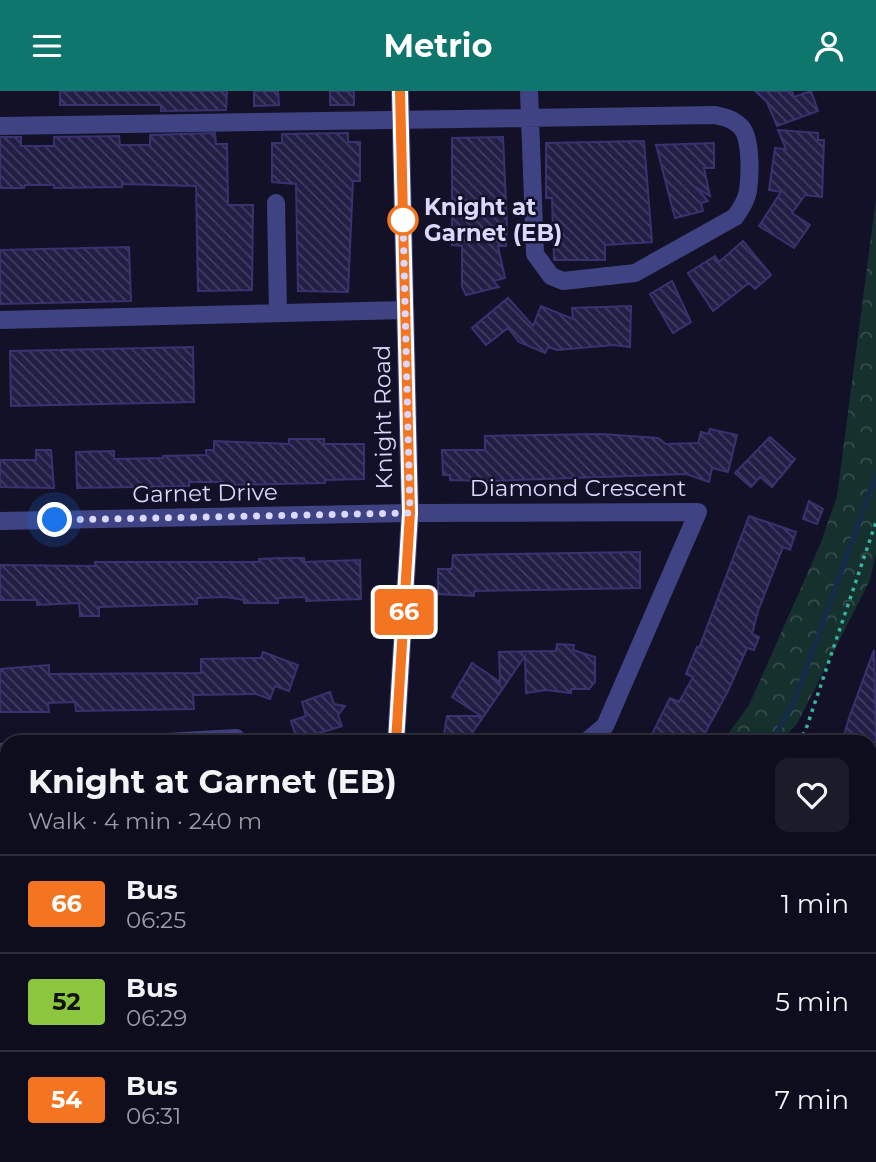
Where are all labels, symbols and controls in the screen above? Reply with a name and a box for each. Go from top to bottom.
text: Metrio [384,26,492,65]
icon: menu [28,27,66,65]
icon: person [810,27,848,65]
place label: Knight at Garnet (EB) [424,193,562,247]
marker: Knight at Garnet (EB) [388,205,418,235]
street label: Knight Road [368,344,398,490]
street label: Diamond Crescent [470,474,686,502]
street label: Garnet Drive [132,478,278,508]
your location [37,502,72,537]
line badge: 66 [372,589,436,635]
text: 66 [389,597,419,626]
button: heart [775,758,849,832]
text: Knight at Garnet (EB) [28,761,397,801]
text: Walk · 4 min · 240 m [28,807,262,835]
text: Bus [126,874,178,906]
text: 1 min [781,888,849,920]
text: 66 [51,889,82,918]
text: 06:25 [126,906,186,934]
text: Bus [126,972,178,1004]
text: 5 min [775,986,849,1018]
text: 52 [52,987,81,1016]
text: 06:29 [126,1004,187,1032]
text: Bus [126,1070,178,1102]
text: 7 min [775,1084,849,1116]
text: 54 [51,1085,82,1114]
text: 06:31 [126,1102,181,1130]

